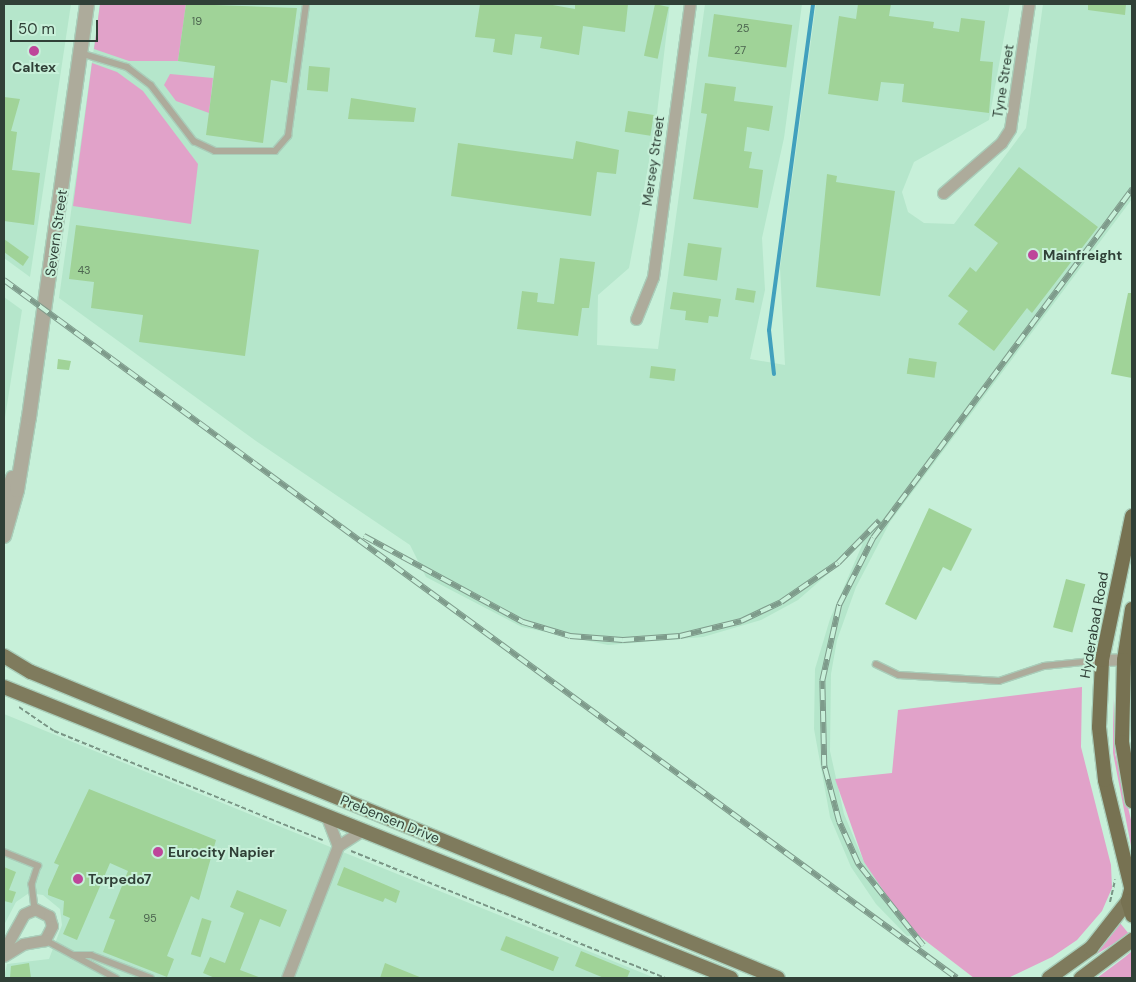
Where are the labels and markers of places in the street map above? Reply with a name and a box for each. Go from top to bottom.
marker: Caltex [28,45,40,57]
place label: Caltex [12,59,56,75]
place label: Mainfreight [1043,247,1122,263]
marker: Mainfreight [1027,249,1039,261]
place label: Eurocity Napier [168,844,275,860]
marker: Eurocity Napier [152,846,164,858]
place label: Torpedo7 [88,871,151,887]
marker: Torpedo7 [72,873,84,885]

